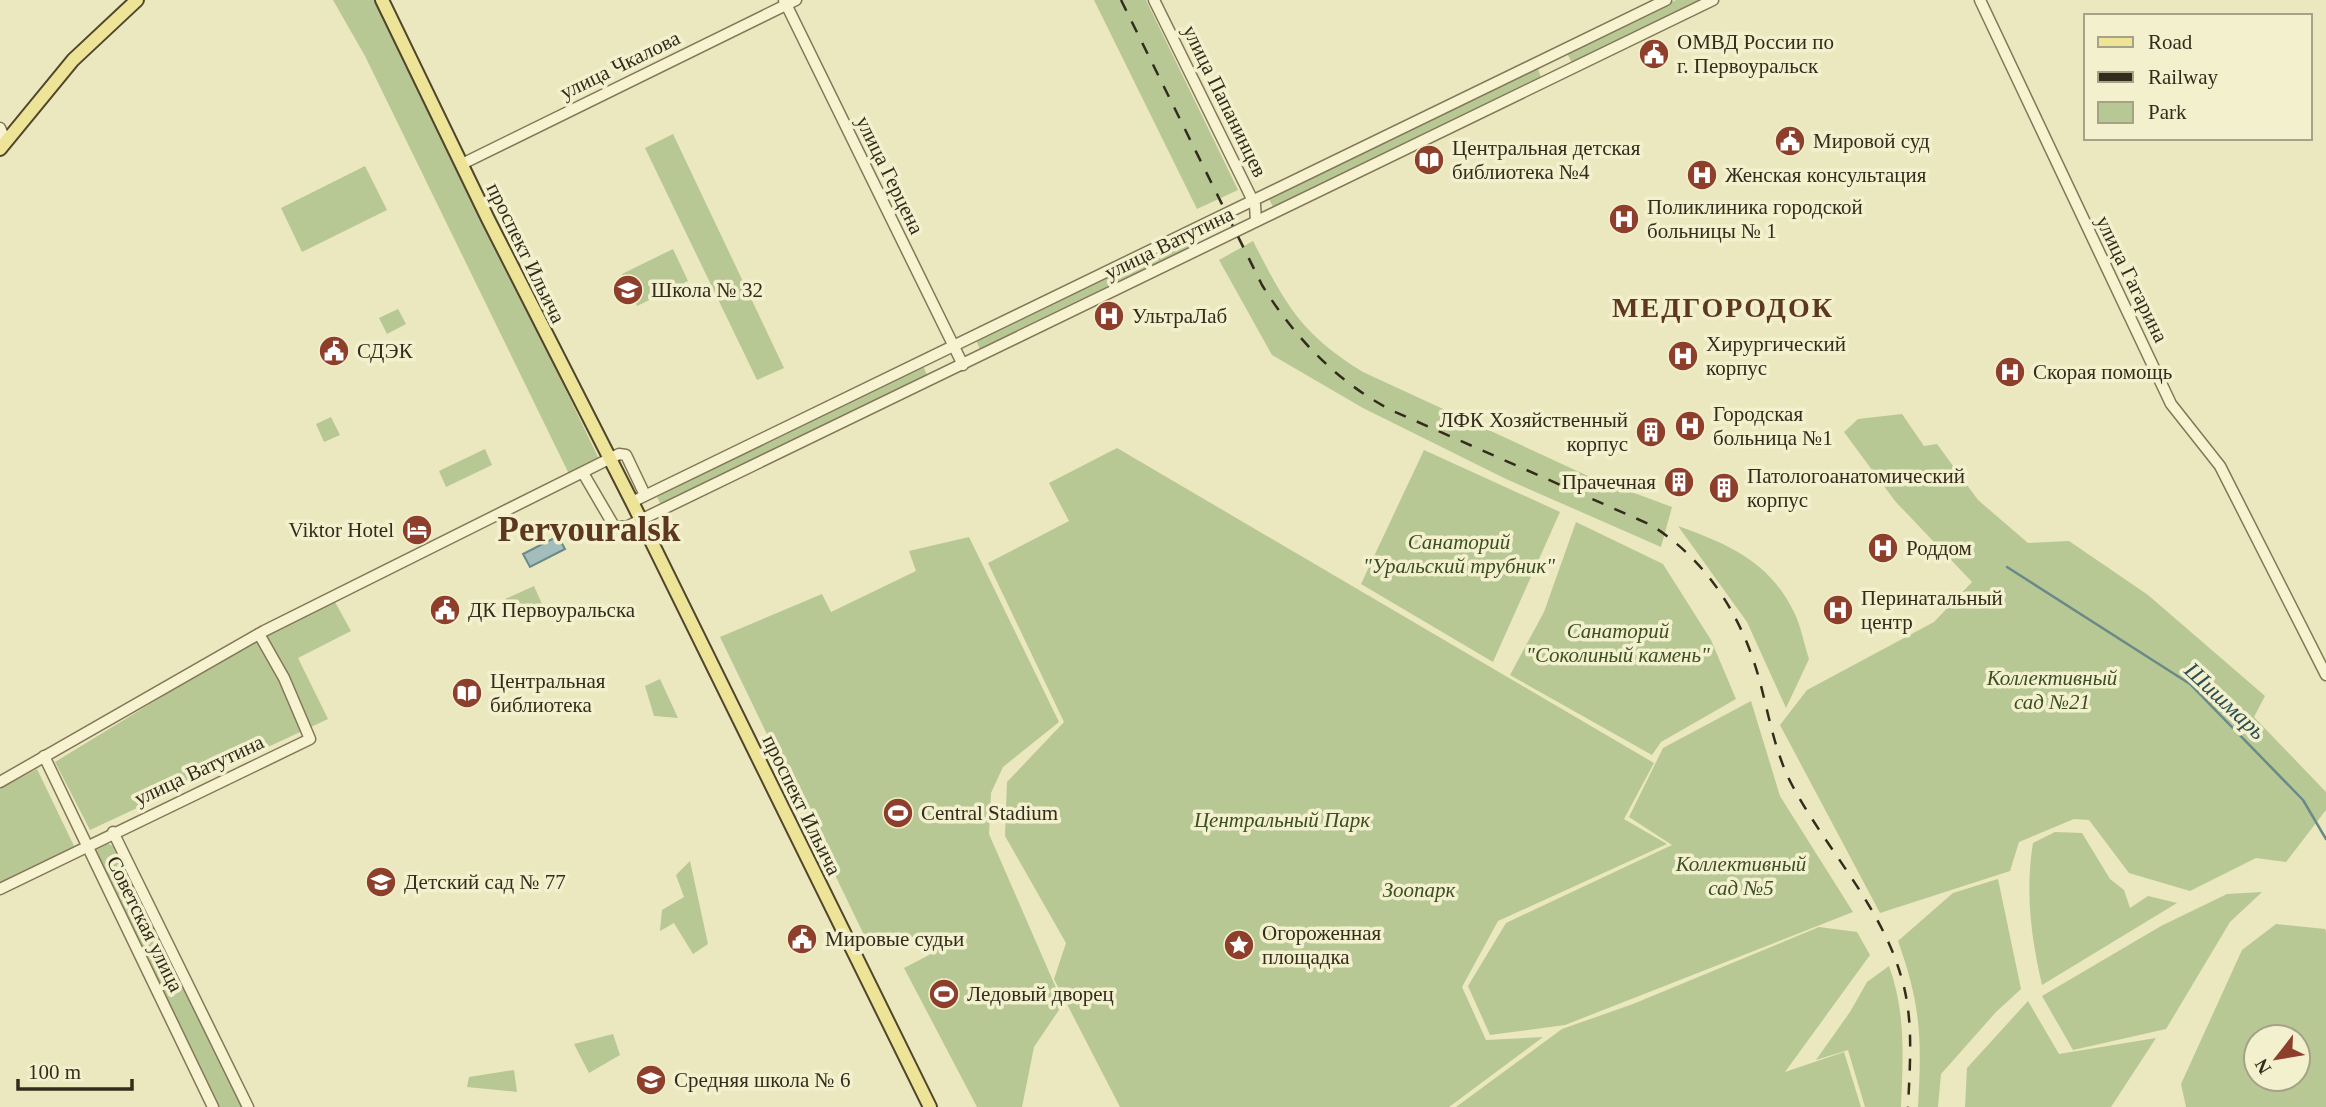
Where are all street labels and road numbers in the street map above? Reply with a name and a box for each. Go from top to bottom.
street label: улица Папанинцев [1178,21,1272,181]
street label: улица Чкалова [556,25,684,104]
street label: улица Герцена [851,112,929,239]
street label: проспект Ильича [482,179,571,328]
street label: улица Ватутина [1101,201,1238,285]
street label: улица Гагарина [2091,212,2173,347]
street label: улица Ватутина [130,729,268,811]
street label: проспект Ильича [758,731,847,880]
street label: Советская улица [102,852,189,997]

